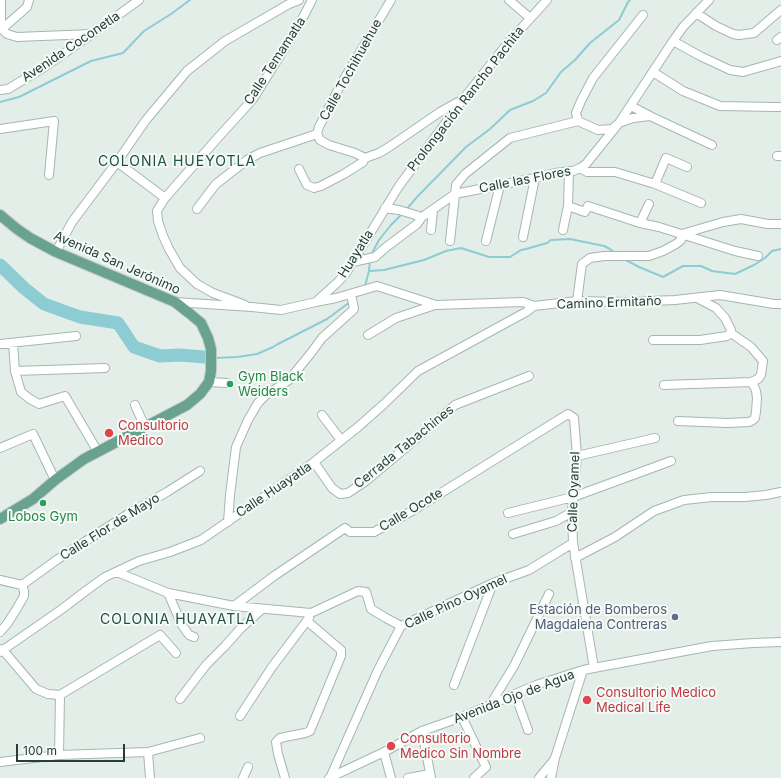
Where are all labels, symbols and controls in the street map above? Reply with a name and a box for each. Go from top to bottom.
street label: Avenida Coconetla [19,8,123,86]
street label: Calle Temamatla [241,14,309,108]
street label: Calle Tochihuehue [317,17,385,123]
street label: Prolongación Rancho Pachita [405,23,527,175]
district label: COLONIA HUEYOTLA [98,154,256,170]
street label: Calle las Flores [478,163,572,197]
street label: Huayatla [335,227,377,281]
street label: Avenida San Jerónimo [51,228,183,298]
street label: Camino Ermitaño [556,293,662,313]
place label: Gym Black Weiders [238,369,304,400]
marker: Gym Black Weiders [225,379,235,389]
street label: Cerrada Tabachines [351,402,457,492]
place label: Consultorio Medico [118,418,189,449]
marker: Consultorio Medico [103,427,115,439]
street label: Calle Oyamel [565,451,583,533]
street label: Calle Huayatla [233,459,315,521]
street label: Calle Ocote [376,485,446,535]
street label: Calle Flor de Mayo [57,490,163,564]
marker: Lobos Gym [38,498,48,508]
place label: Lobos Gym [8,509,78,525]
street label: Calle Pino Oyamel [402,571,510,633]
place label: Estación de Bomberos Magdalena Contreras [529,602,667,633]
district label: COLONIA HUAYATLA [100,612,256,628]
marker: Estación de Bomberos Magdalena Contreras [670,612,680,622]
street label: Avenida Ojo de Agua [451,667,577,727]
place label: Consultorio Medico Medical Life [596,685,716,716]
marker: Consultorio Medico Medical Life [581,694,593,706]
place label: Consultorio Medico Sin Nombre [400,731,521,762]
scale bar [18,736,127,762]
marker: Consultorio Medico Sin Nombre [385,740,397,752]
text: 100 m [23,743,57,758]

